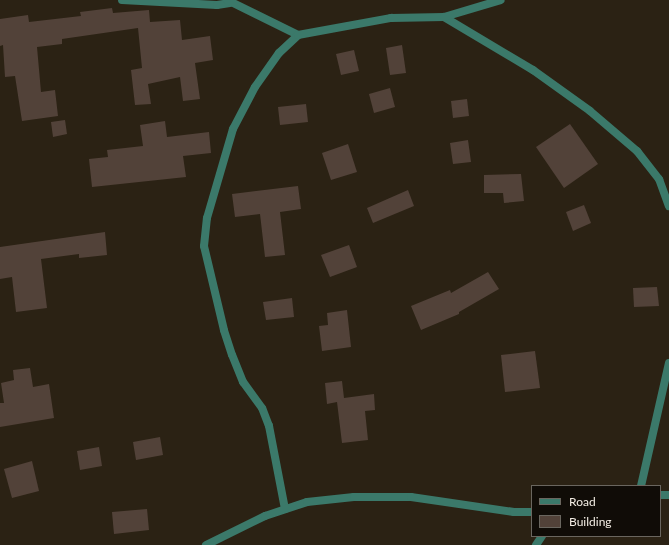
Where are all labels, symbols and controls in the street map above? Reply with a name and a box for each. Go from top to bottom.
legend [531,485,661,537]
text: Road [569,494,596,509]
text: Building [569,514,612,529]

